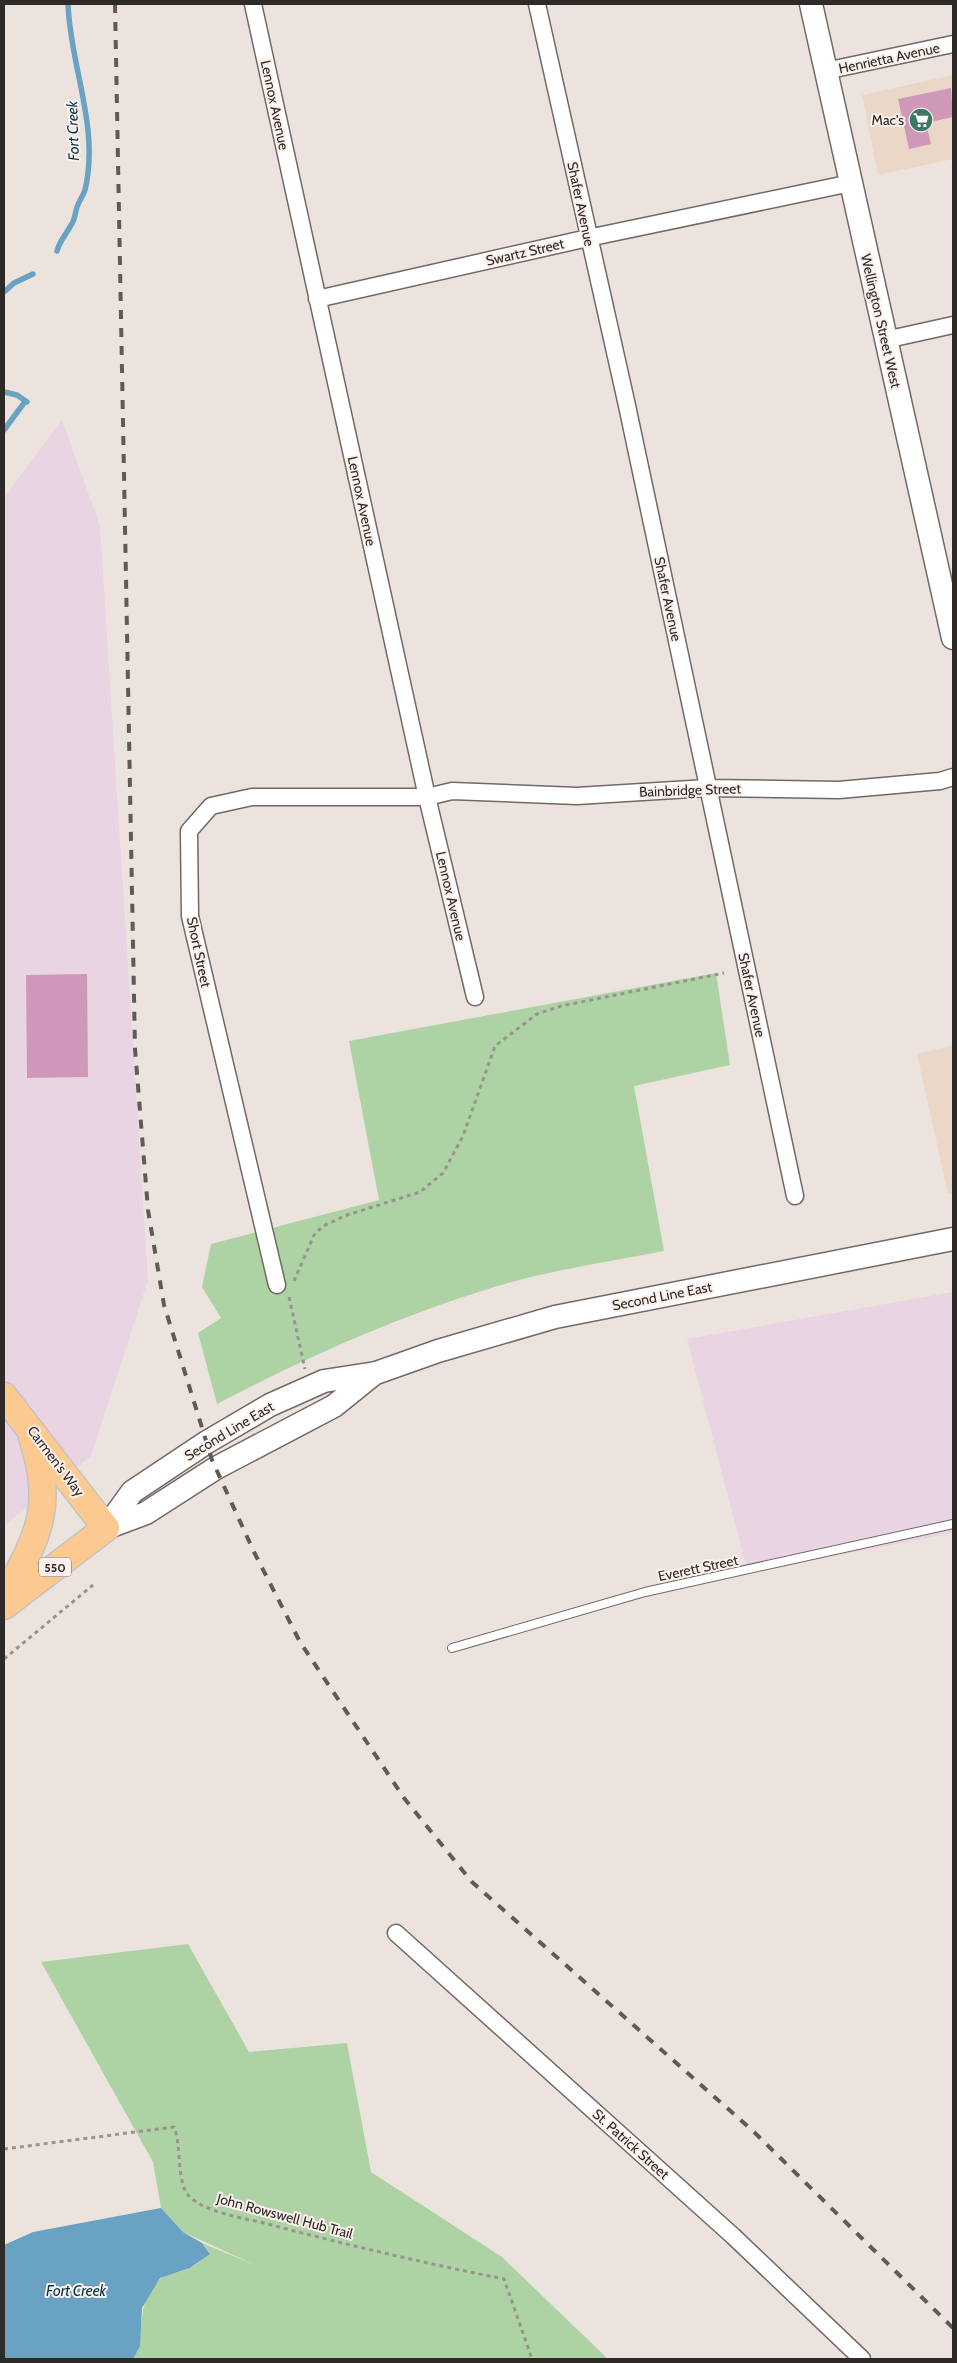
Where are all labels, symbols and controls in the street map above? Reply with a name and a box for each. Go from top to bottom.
street label: Henrietta Avenue [837,38,941,78]
street label: Lennox Avenue [257,58,293,152]
water label: Fort Creek [63,100,83,161]
supermarket icon: Mac's [908,107,934,133]
place label: Mac's [872,111,904,129]
street label: Shafer Avenue [563,160,599,248]
street label: Swartz Street [484,234,566,270]
street label: Wellington Street West [857,252,905,390]
street label: Lennox Avenue [344,454,380,548]
street label: Shafer Avenue [650,555,686,643]
street label: Bainbridge Street [639,779,742,801]
street label: Lennox Avenue [432,849,470,943]
street label: Short Street [183,915,215,989]
street label: Shafer Avenue [734,951,770,1039]
street label: Second Line East [611,1277,714,1314]
street label: Second Line East [181,1397,277,1465]
street label: Carmen's Way [23,1422,89,1500]
street label: Everett Street [656,1551,740,1585]
road number: 550 [39,1558,71,1576]
street label: St. Patrick Street [589,2105,673,2183]
street label: John Rowswell Hub Trail [214,2189,356,2243]
water label: Fort Creek [46,2282,107,2300]

